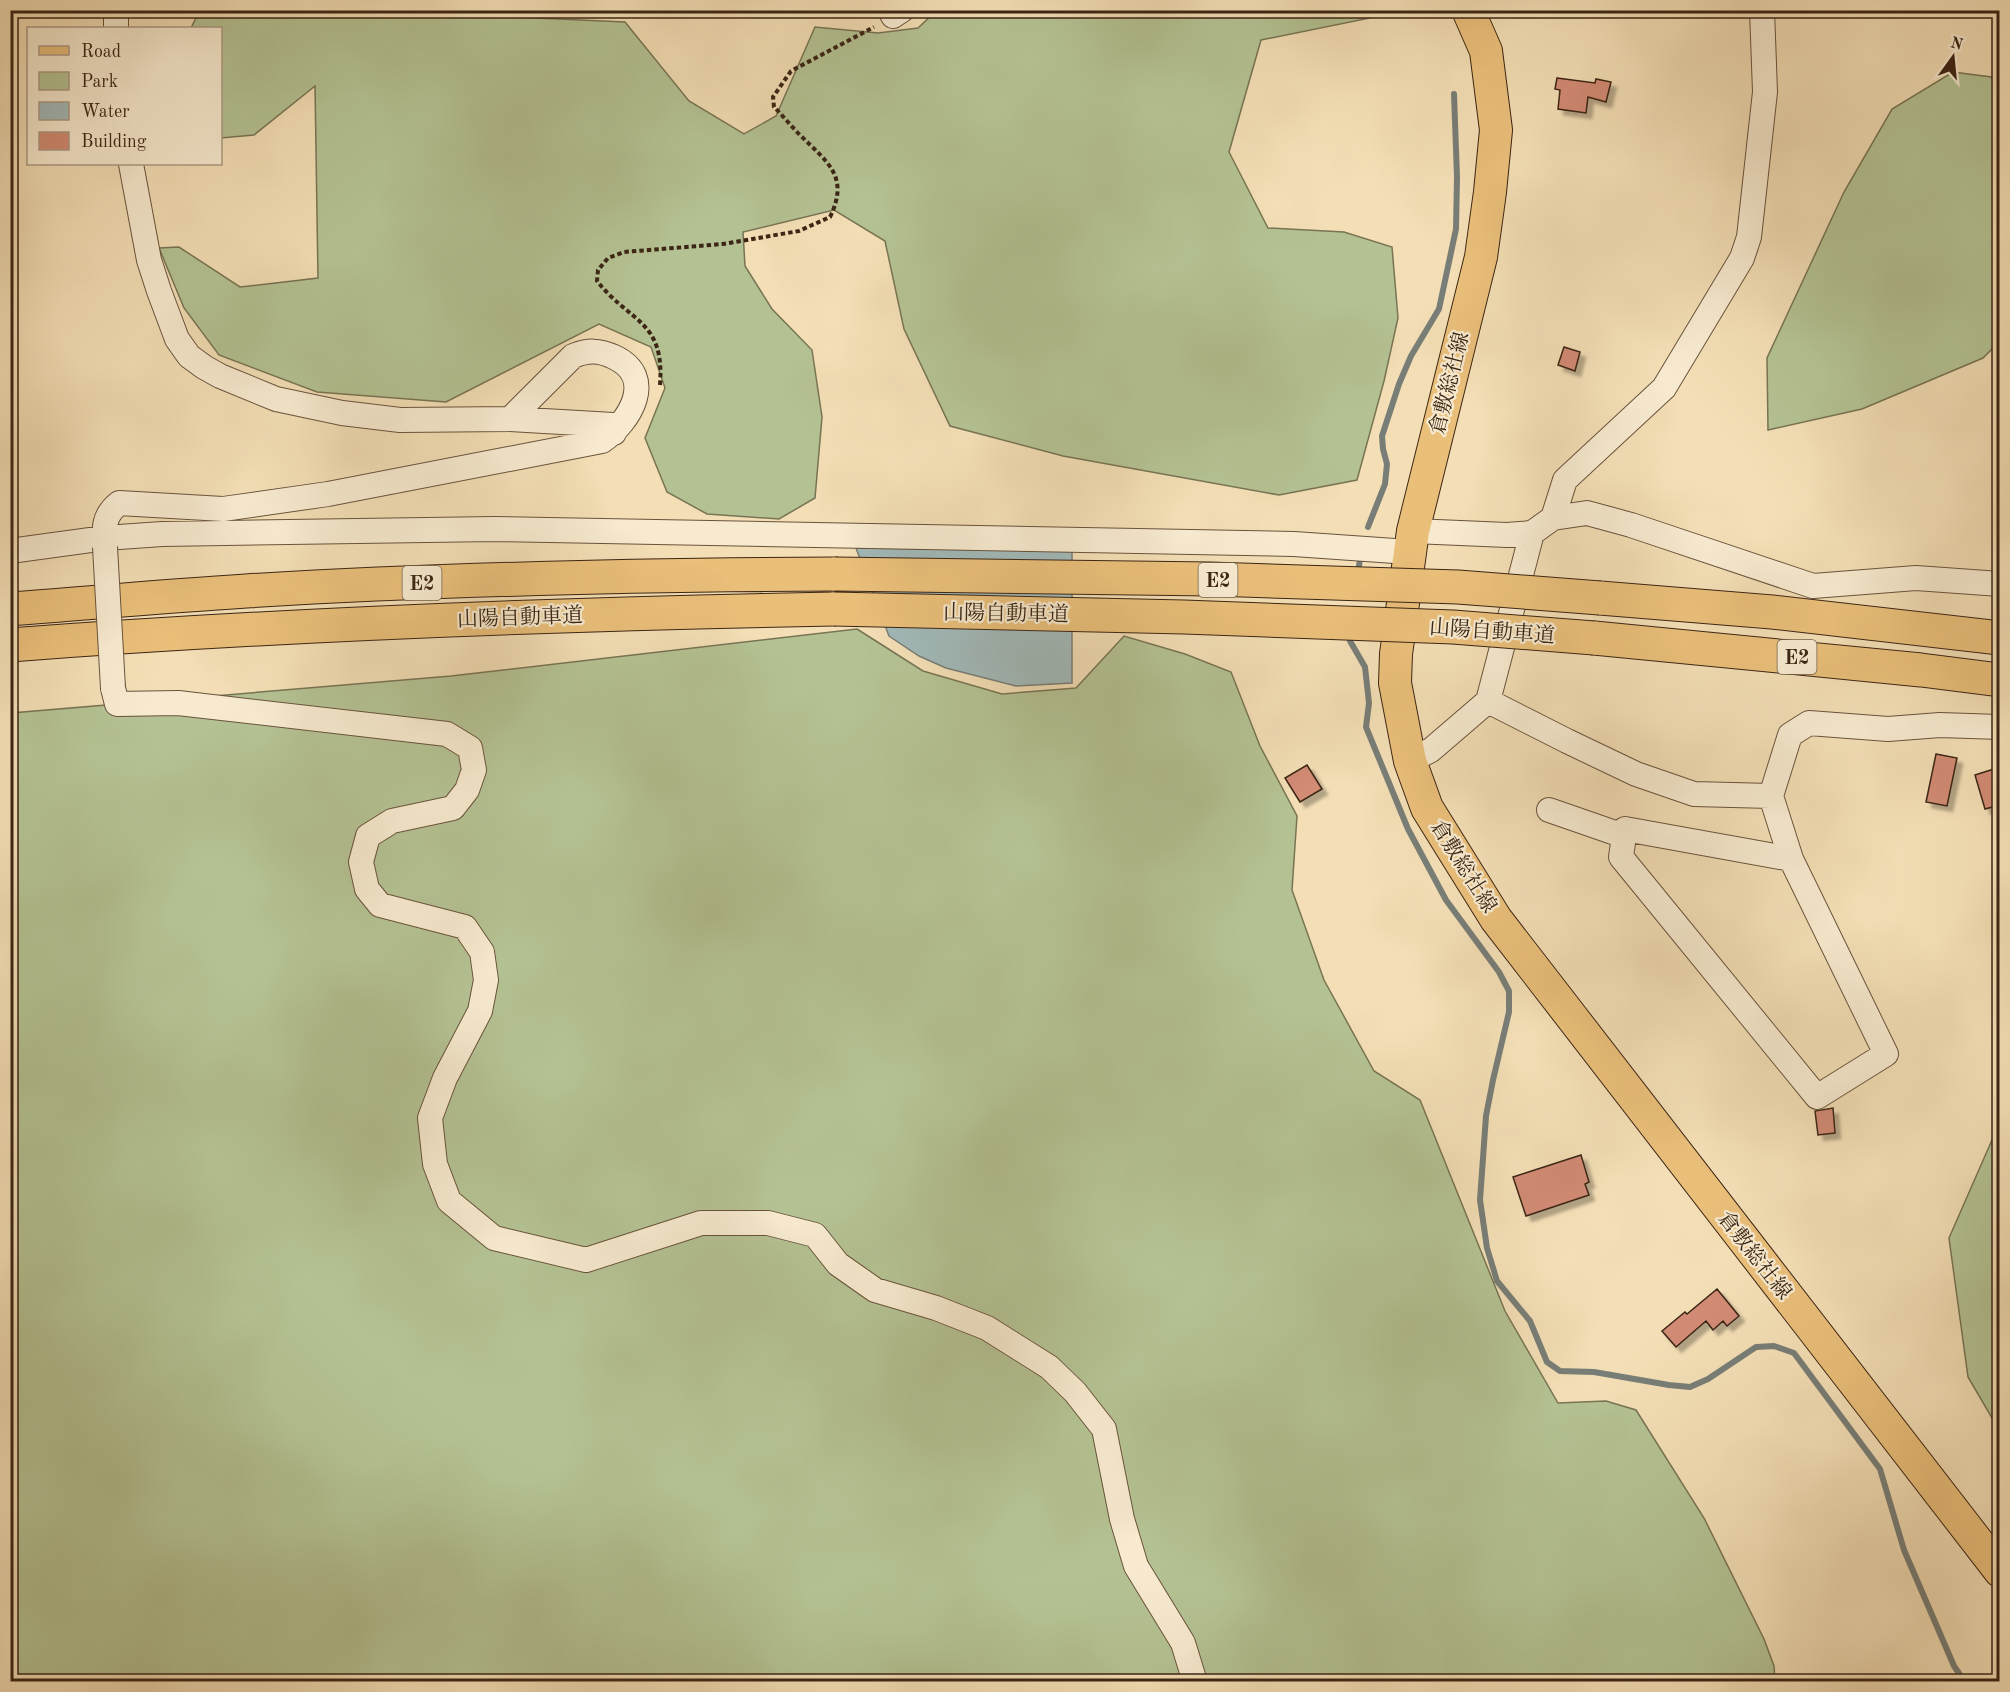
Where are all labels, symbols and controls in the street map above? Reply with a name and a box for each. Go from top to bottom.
legend [27,27,222,165]
north arrow [1923,27,1983,87]
text: N [1948,35,1965,54]
text: Road [81,43,121,61]
text: Park [81,73,118,91]
text: Water [81,103,130,121]
text: Building [81,133,147,151]
street label: 倉敷総社線 [1426,329,1473,437]
road number: E2 [1198,563,1238,597]
road number: E2 [402,566,442,600]
street label: 山陽自動車道 [943,601,1069,626]
street label: 山陽自動車道 [457,604,583,631]
street label: 山陽自動車道 [1428,616,1556,647]
road number: E2 [1778,640,1816,674]
street label: 倉敷総社線 [1426,816,1501,917]
street label: 倉敷総社線 [1713,1207,1796,1304]

